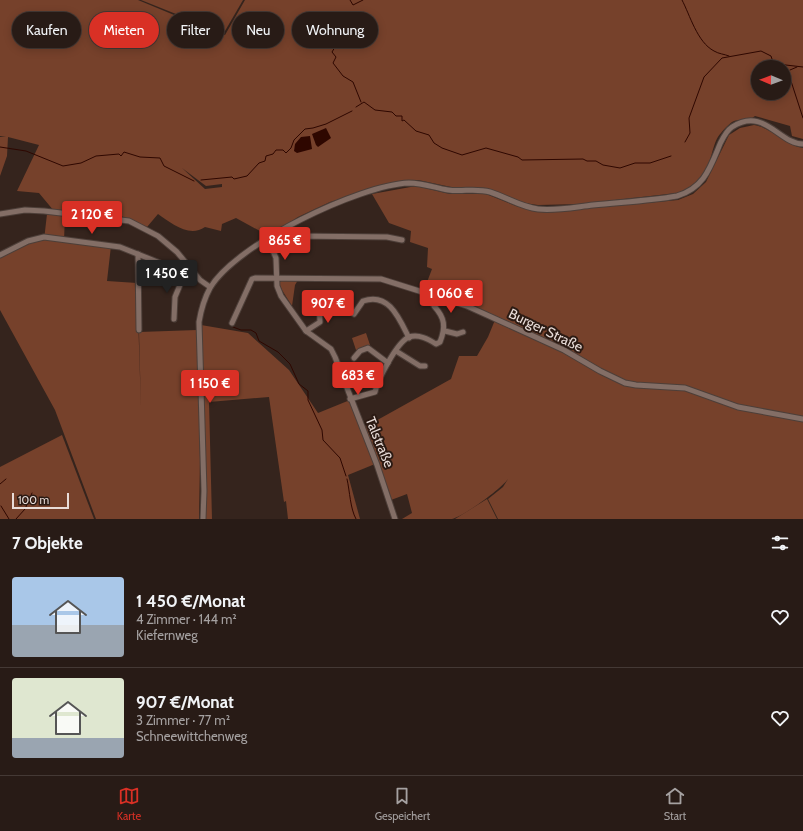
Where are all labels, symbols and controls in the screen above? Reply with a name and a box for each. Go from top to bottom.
chip: Kaufen [12,12,81,48]
chip: Mieten [89,12,159,48]
chip: Filter [167,12,224,48]
chip: Neu [232,12,284,48]
chip: Wohnung [292,12,378,48]
north arrow [751,60,791,100]
map controls [751,60,791,100]
pin: 2 120 € [55,201,129,235]
text: 2 120 € [71,206,113,222]
pin: 865 € [257,227,313,261]
text: 865 € [268,232,302,248]
pin: 1 450 € [130,260,204,294]
text: 1 450 € [145,265,189,281]
pin: 1 060 € [414,280,488,314]
text: 1 060 € [429,285,473,301]
pin: 907 € [300,290,356,324]
text: 907 € [311,295,345,311]
street label: Burger Straße [506,304,586,356]
pin: 683 € [330,362,386,396]
text: 683 € [341,367,375,383]
pin: 1 150 € [173,370,247,404]
text: 1 150 € [190,375,230,391]
street label: Talstraße [362,414,398,470]
scale bar [12,491,69,510]
text: 100 m [18,493,49,507]
icon: filters [769,532,791,554]
text: 7 Objekte [12,533,83,553]
text: 1 450 €/Monat [136,591,245,611]
icon: home [44,593,92,641]
icon: heart [769,606,791,628]
text: 4 Zimmer · 144 m² [136,611,237,627]
text: Kiefernweg [136,627,198,643]
text: 907 €/Monat [136,692,234,712]
icon: home [44,694,92,742]
icon: heart [769,707,791,729]
text: 3 Zimmer · 77 m² [136,712,230,728]
text: Schneewittchenweg [136,728,247,744]
tab: Karte [117,785,141,823]
tab: Gespeichert [375,785,430,823]
tab: Start [664,785,686,823]

